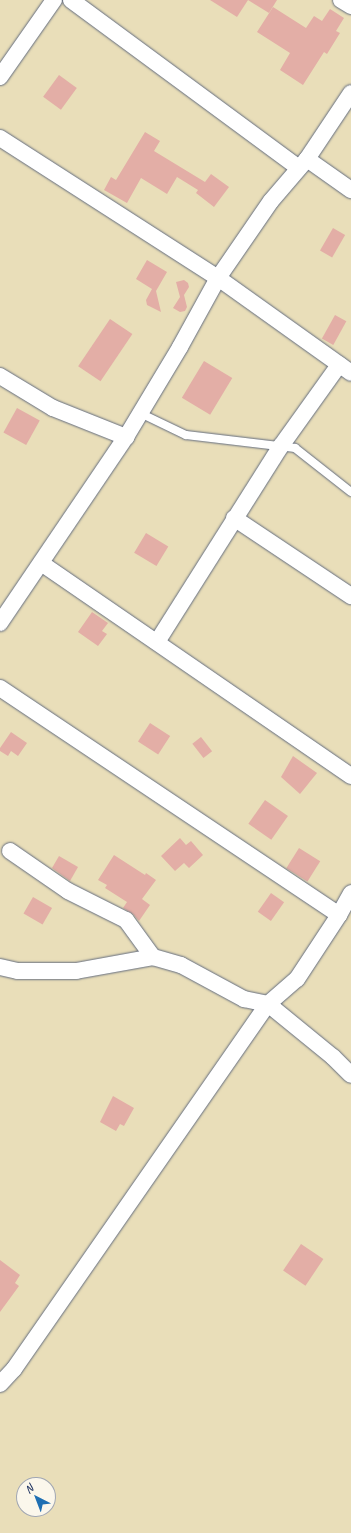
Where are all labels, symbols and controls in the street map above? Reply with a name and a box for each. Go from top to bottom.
north arrow [16,1477,56,1517]
text: N [21,1481,36,1496]

